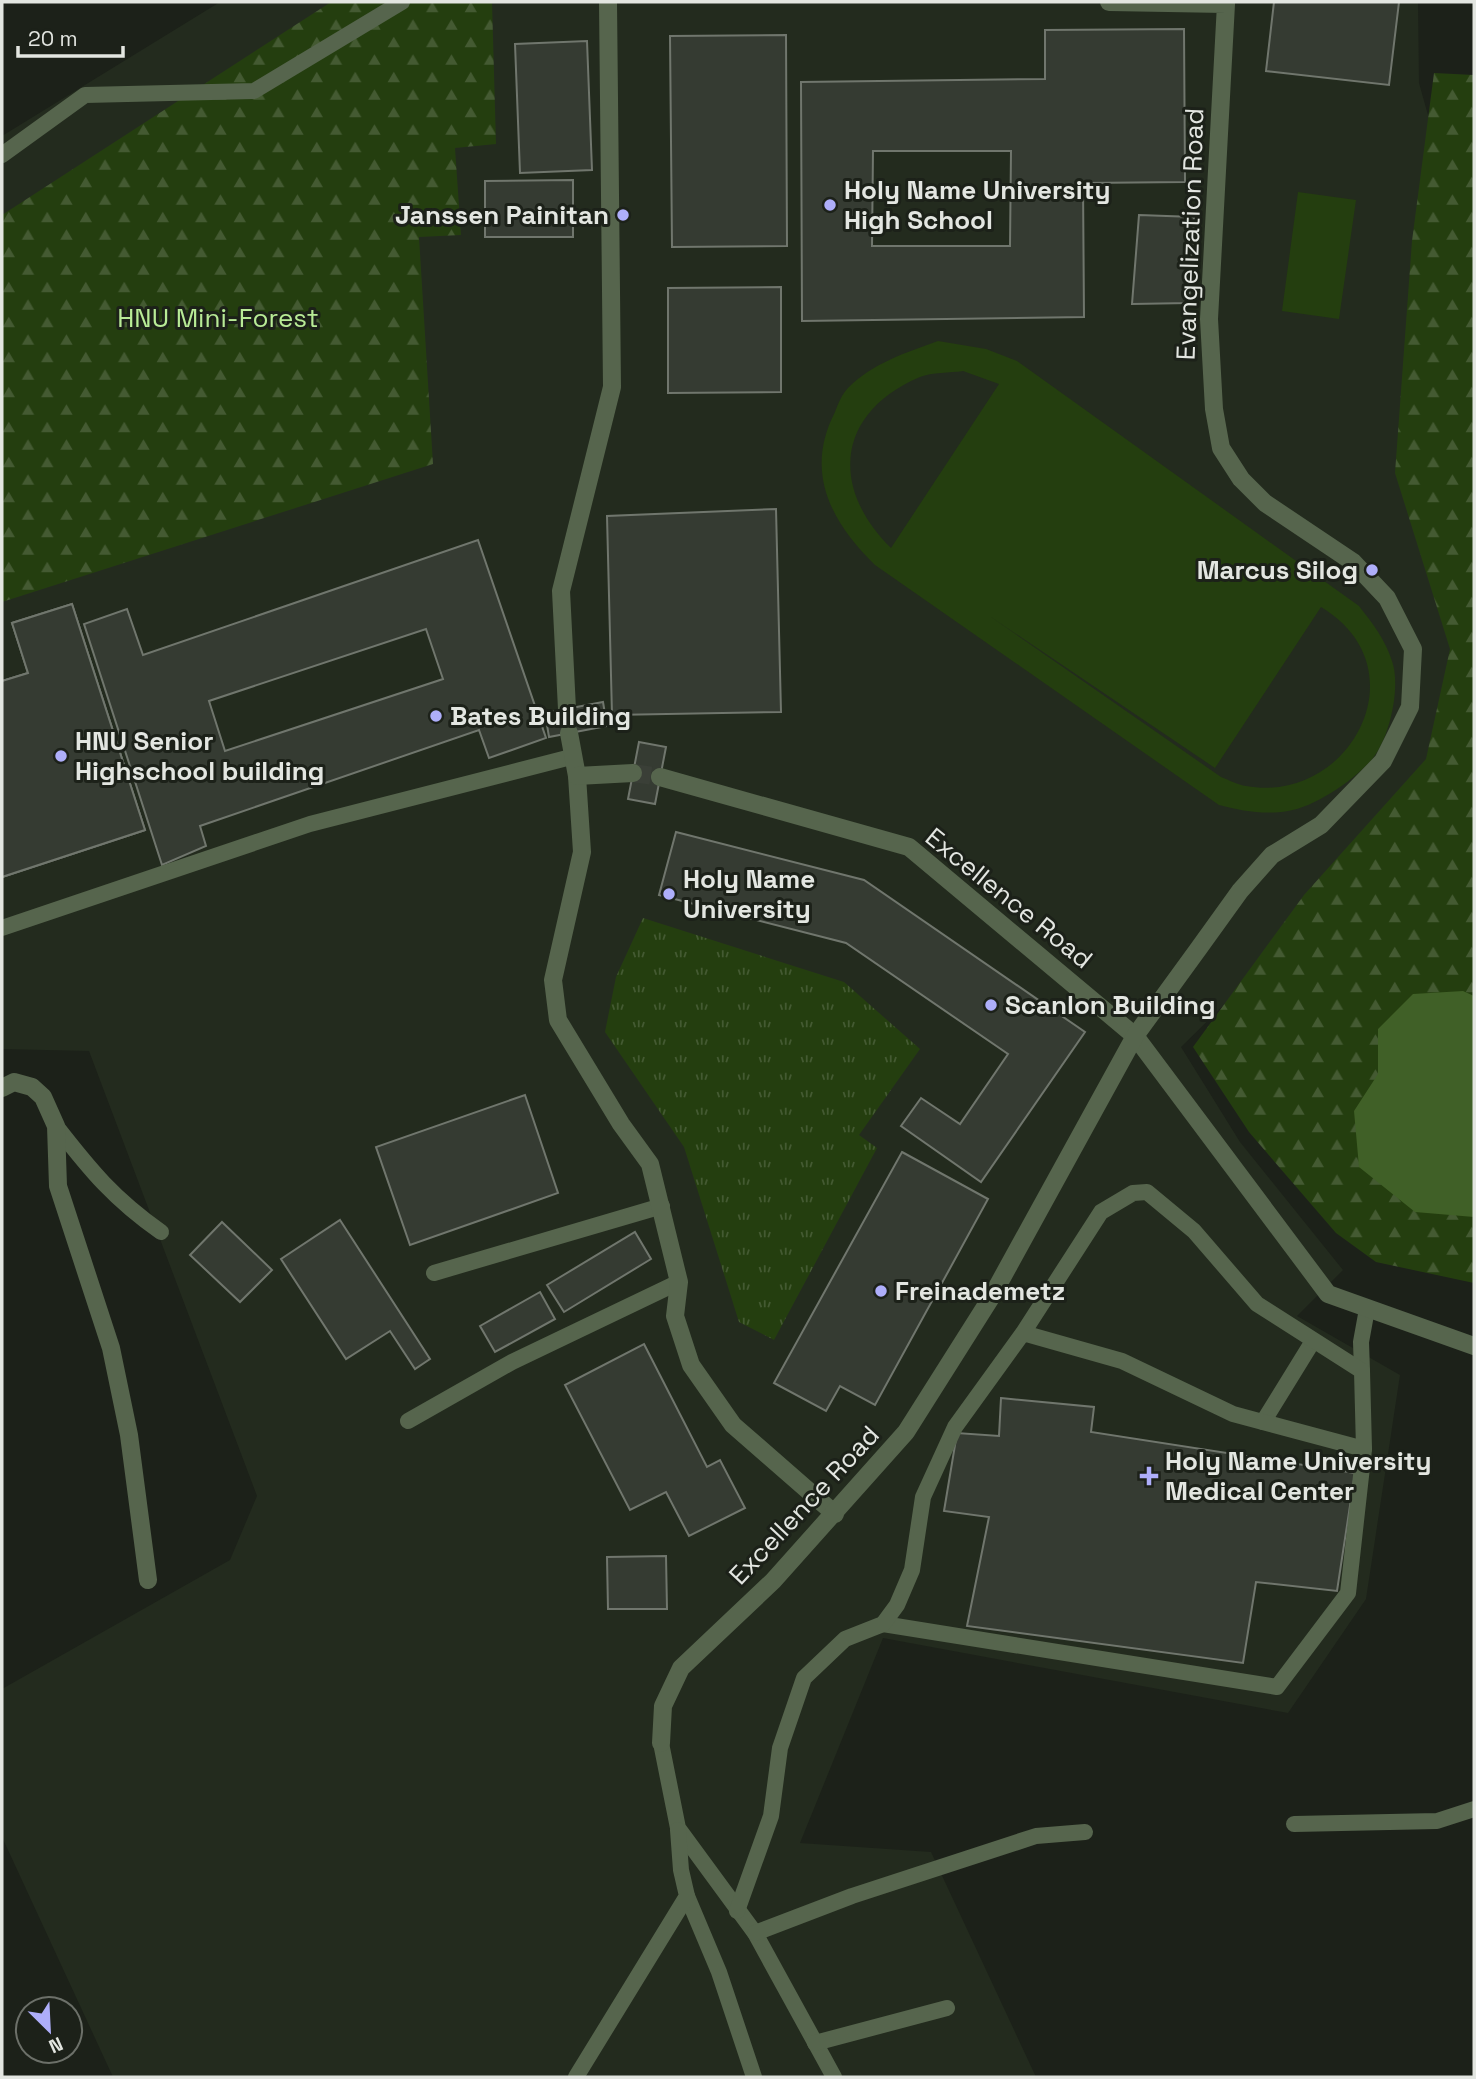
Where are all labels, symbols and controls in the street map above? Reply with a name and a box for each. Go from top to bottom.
scale bar [18,14,122,58]
text: 20 m [28,25,78,52]
street label: Evangelization Road [1169,107,1211,361]
place label: Holy Name University High School [844,173,1110,237]
marker: Holy Name University High School [822,197,838,213]
place label: Janssen Painitan [395,198,609,232]
marker: Janssen Painitan [615,207,631,223]
park label: HNU Mini-Forest [117,301,319,335]
place label: Marcus Silog [1197,553,1358,587]
marker: Marcus Silog [1364,562,1380,578]
place label: Bates Building [450,699,631,733]
marker: Bates Building [428,708,444,724]
place label: HNU Senior Highschool building [75,724,324,788]
marker: HNU Senior Highschool building [53,748,69,764]
street label: Excellence Road [918,820,1100,976]
place label: Holy Name University [683,862,815,926]
marker: Holy Name University [661,886,677,902]
place label: Scanlon Building [1005,988,1216,1022]
marker: Scanlon Building [983,997,999,1013]
place label: Freinademetz [895,1274,1065,1308]
marker: Freinademetz [873,1283,889,1299]
street label: Excellence Road [721,1418,887,1592]
place label: Holy Name University Medical Center [1165,1444,1431,1508]
marker: Holy Name University Medical Center [1139,1466,1159,1486]
north arrow [14,1995,84,2065]
text: N [45,2031,67,2059]

